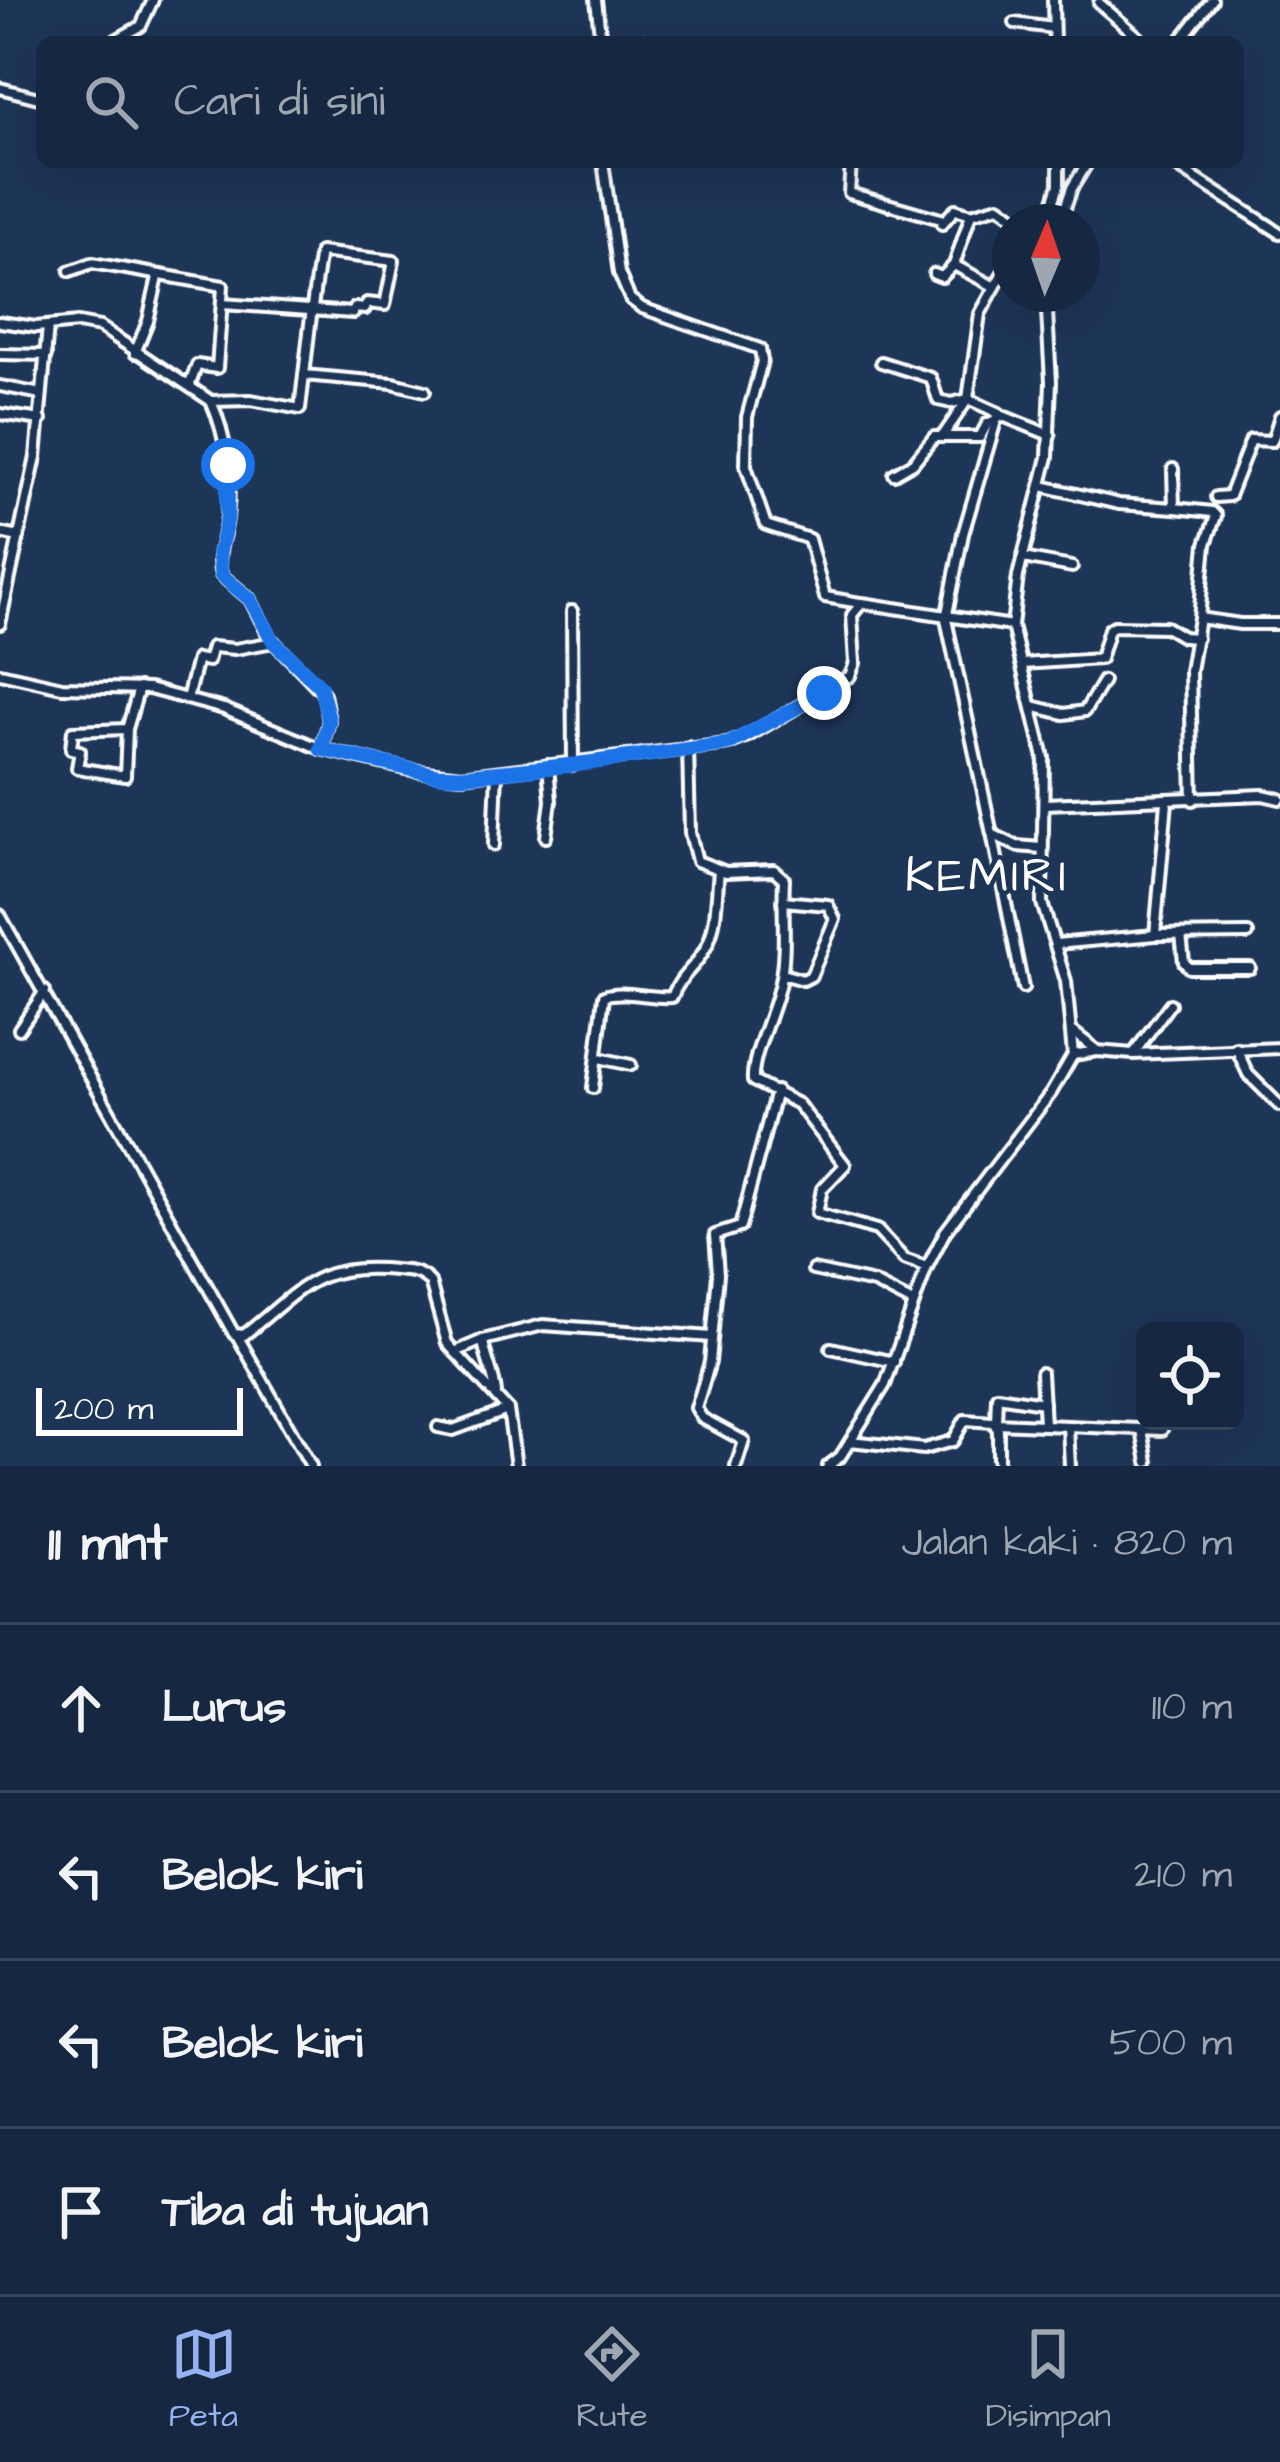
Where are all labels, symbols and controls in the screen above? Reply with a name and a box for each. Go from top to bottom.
search box [36,36,1244,168]
icon: search [78,69,144,135]
text: Cari di sini [174,71,385,133]
north arrow [992,204,1100,312]
route start [201,438,255,492]
route end [797,666,851,720]
district label: KEMIRI [905,844,1069,910]
map controls [1136,1322,1244,1430]
button: locate [1136,1322,1244,1430]
scale bar [36,1382,243,1435]
text: 200 m [54,1386,153,1432]
text: 11 mnt [48,1509,167,1580]
text: Jalan kaki · 820 m [902,1517,1232,1571]
icon: ahead [48,1675,114,1741]
text: Lurus [162,1677,286,1739]
text: 110 m [1151,1681,1232,1735]
icon: left [48,1843,114,1909]
text: Belok kiri [162,1845,362,1907]
text: 210 m [1134,1849,1232,1903]
icon: left [48,2011,114,2077]
text: Belok kiri [162,2013,362,2075]
text: 500 m [1109,2017,1232,2071]
icon: arrive [48,2179,114,2245]
text: Tiba di tujuan [162,2181,428,2243]
tab: Peta [169,2321,238,2439]
tab: Rute [576,2321,648,2439]
tab: Disimpan [986,2321,1111,2439]

